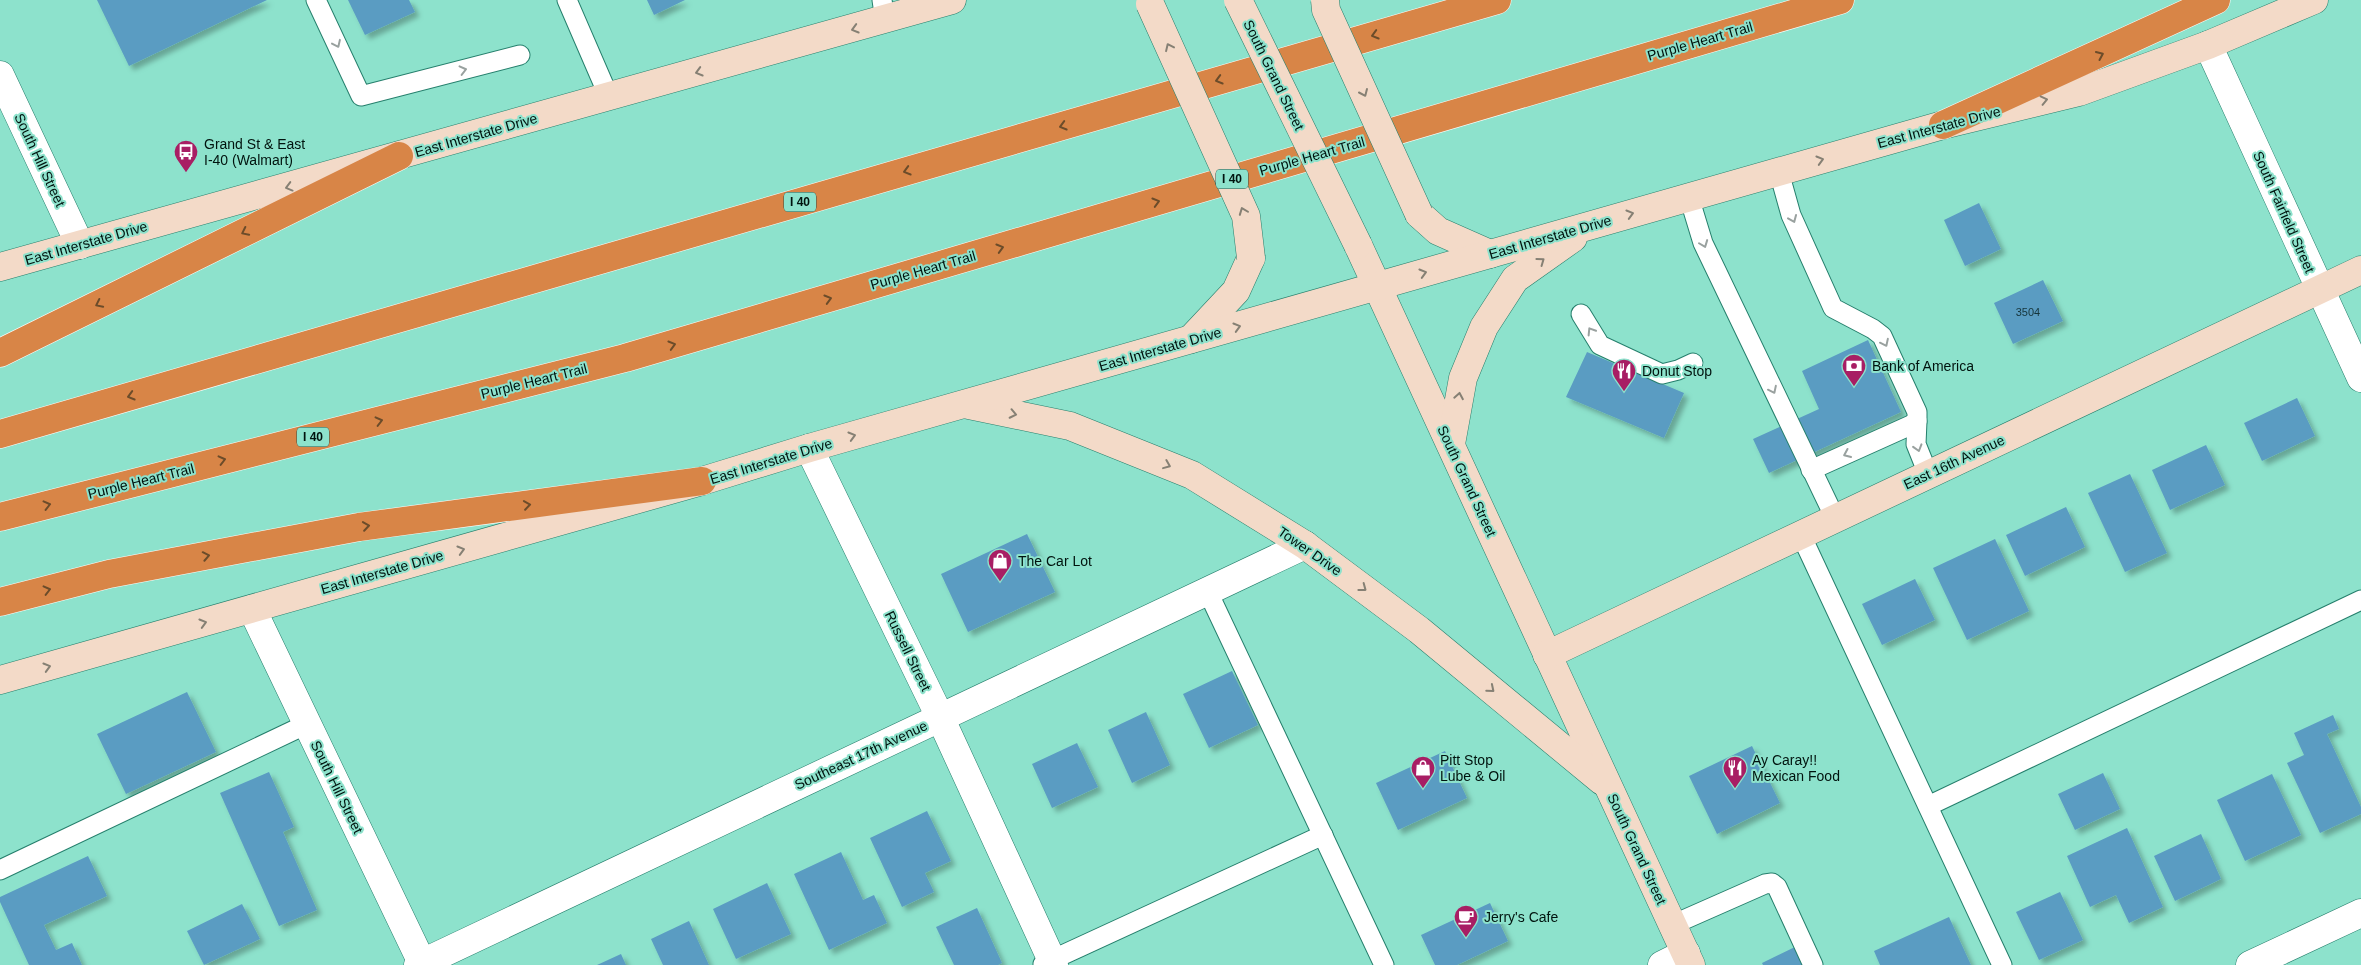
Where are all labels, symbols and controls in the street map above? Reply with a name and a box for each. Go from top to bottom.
street label: South Grand Street [1240,17,1308,133]
street label: Purple Heart Trail [1645,18,1755,64]
one-way arrow [852,23,860,33]
one-way arrow [1371,29,1380,39]
one-way arrow [331,39,341,48]
one-way arrow [1165,43,1176,52]
one-way arrow [2095,50,2104,61]
one-way arrow [459,65,467,75]
one-way arrow [695,67,703,77]
one-way arrow [1215,75,1224,85]
one-way arrow [1358,88,1368,97]
one-way arrow [2040,95,2049,106]
street label: East Interstate Drive [1876,103,2003,151]
street label: East Interstate Drive [413,110,539,160]
street label: South Hill Street [11,111,69,209]
one-way arrow [1059,120,1067,130]
street label: Purple Heart Trail [1257,133,1367,179]
place label: Grand St & East I-40 (Walmart) [204,136,305,168]
bus stop icon: Grand St & East I-40 (Walmart) [173,139,199,173]
street label: South Fairfield Street [2250,149,2318,275]
one-way arrow [1815,156,1823,166]
one-way arrow [902,165,911,176]
road number: I 40 [1216,170,1248,188]
one-way arrow [285,181,294,192]
road number: I 40 [784,192,816,212]
one-way arrow [1152,197,1160,207]
one-way arrow [1239,207,1249,215]
one-way arrow [1625,210,1633,220]
street label: East Interstate Drive [1487,212,1613,262]
one-way arrow [1787,214,1797,222]
street label: East Interstate Drive [23,218,149,268]
one-way arrow [241,226,250,236]
one-way arrow [1698,239,1708,247]
one-way arrow [996,243,1004,253]
street label: Purple Heart Trail [868,247,978,293]
one-way arrow [1535,258,1545,267]
one-way arrow [1418,269,1427,279]
one-way arrow [823,294,831,304]
one-way arrow [95,298,104,308]
house number: 3504 [2016,306,2040,318]
one-way arrow [1232,322,1241,332]
street label: East Interstate Drive [1097,324,1223,374]
one-way arrow [1588,327,1597,336]
one-way arrow [1879,338,1889,347]
one-way arrow [667,340,675,350]
bank icon: Bank of America [1841,353,1867,387]
restaurant icon: Donut Stop [1611,358,1637,392]
place label: Bank of America [1872,358,1974,374]
street label: Purple Heart Trail [479,360,589,402]
place label: Donut Stop [1642,363,1712,379]
one-way arrow [1767,385,1777,394]
one-way arrow [127,391,136,401]
one-way arrow [1454,392,1464,401]
one-way arrow [1009,408,1018,419]
one-way arrow [375,416,383,426]
street label: South Grand Street [1434,423,1500,539]
road number: I 40 [297,428,329,447]
one-way arrow [847,432,855,442]
street label: East 16th Avenue [1901,432,2007,492]
street label: East Interstate Drive [708,435,834,487]
one-way arrow [1913,443,1923,452]
one-way arrow [1843,447,1852,458]
one-way arrow [217,456,225,466]
one-way arrow [1162,459,1171,469]
street label: Purple Heart Trail [86,460,196,502]
one-way arrow [43,500,51,510]
one-way arrow [523,500,531,511]
one-way arrow [361,522,370,532]
street label: Tower Drive [1275,523,1345,579]
one-way arrow [456,545,465,556]
street label: East Interstate Drive [319,547,445,597]
shop icon: The Car Lot [987,548,1013,582]
one-way arrow [202,551,210,561]
place label: The Car Lot [1018,553,1092,569]
one-way arrow [1357,583,1366,591]
one-way arrow [43,585,52,596]
street label: Russell Street [882,608,934,694]
one-way arrow [199,618,207,628]
one-way arrow [42,663,50,673]
one-way arrow [1485,683,1494,692]
street label: Southeast 17th Avenue [792,717,930,793]
street label: South Hill Street [308,738,366,836]
place label: Pitt Stop Lube & Oil [1440,752,1505,784]
place label: Ay Caray!! Mexican Food [1752,752,1840,784]
shop icon: Pitt Stop Lube & Oil [1410,755,1436,789]
restaurant icon: Ay Caray!! Mexican Food [1722,755,1748,789]
street label: South Grand Street [1604,791,1670,907]
cafe icon: Jerry's Cafe [1453,904,1479,938]
place label: Jerry's Cafe [1484,909,1558,925]

